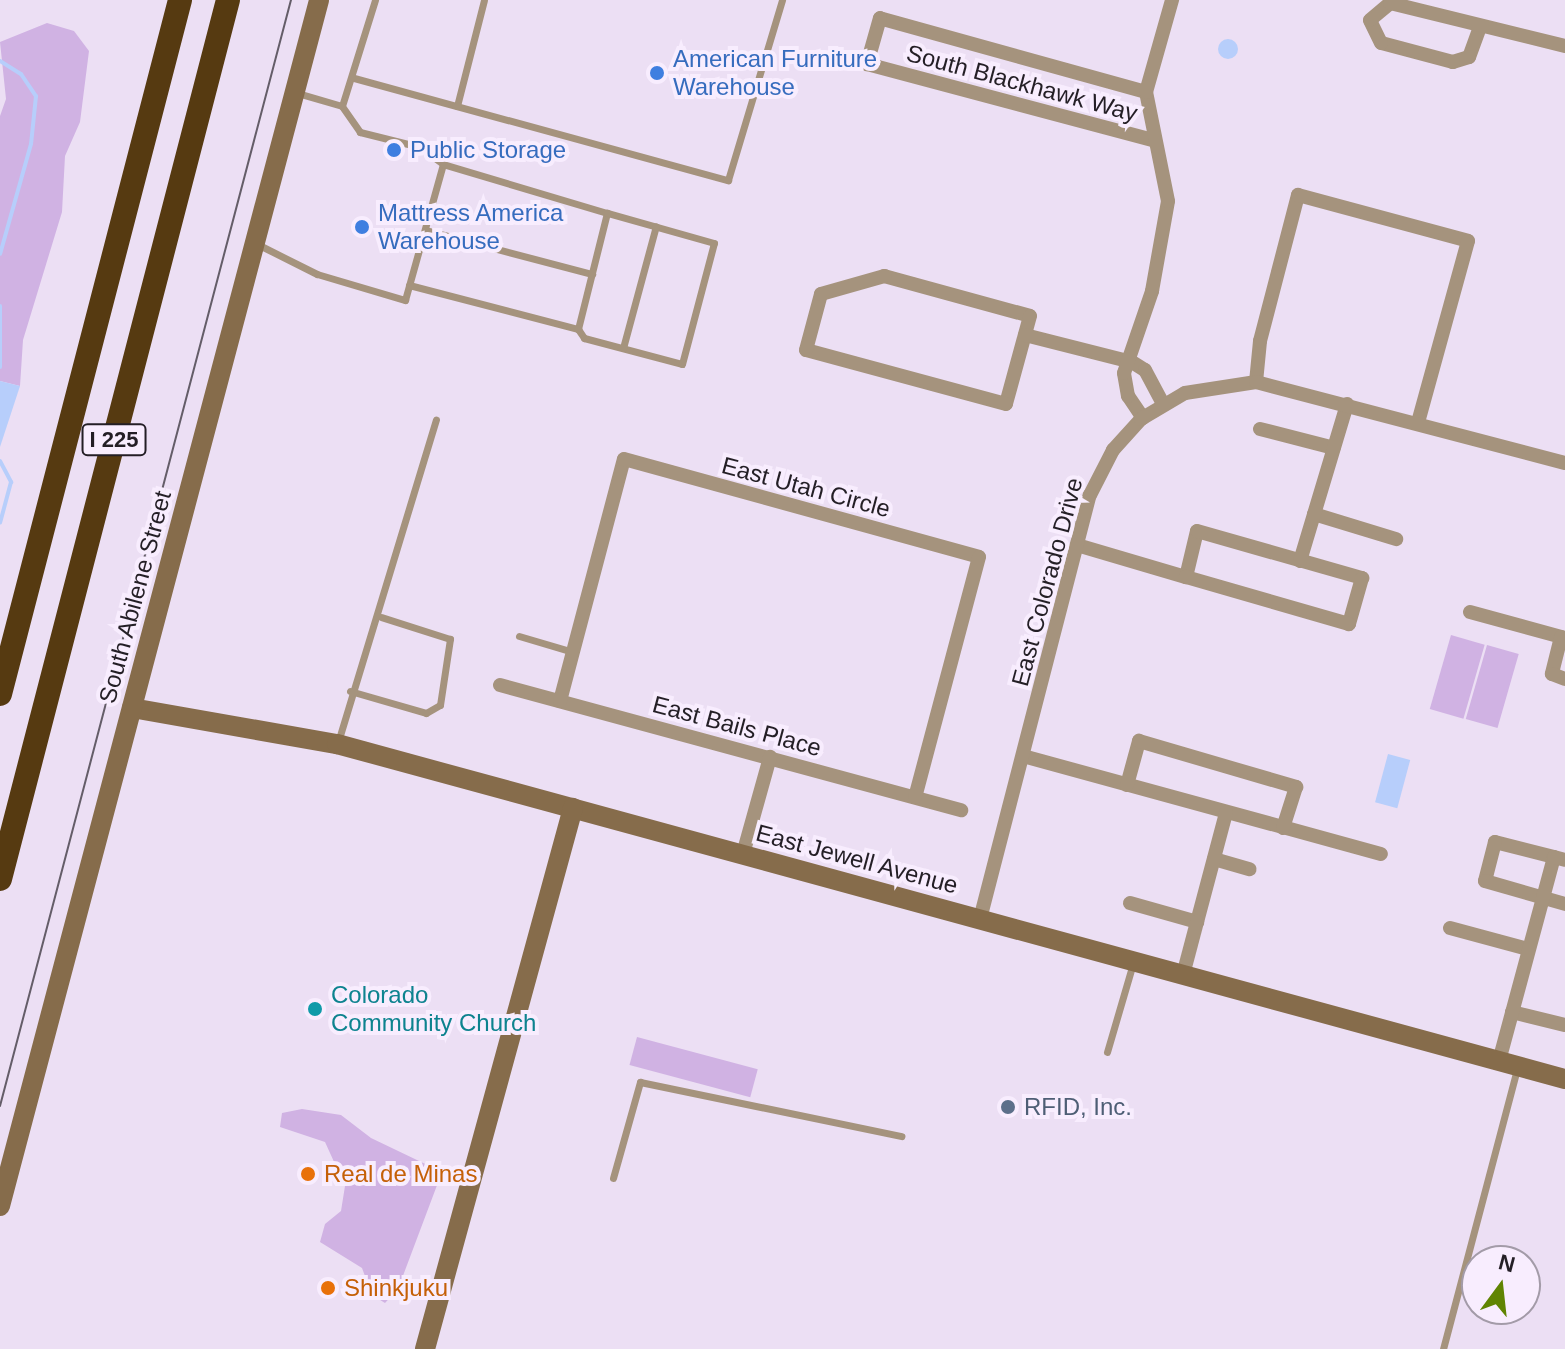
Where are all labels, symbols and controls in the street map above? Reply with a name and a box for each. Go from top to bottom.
street label: South Blackhawk Way [903,38,1141,128]
place label: American Furniture Warehouse [673,45,877,101]
marker: American Furniture Warehouse [648,64,666,82]
place label: Public Storage [410,136,566,164]
marker: Public Storage [385,141,403,159]
place label: Mattress America Warehouse [378,199,565,255]
marker: Mattress America Warehouse [353,218,371,236]
road number: I 225 [80,422,148,458]
street label: East Utah Circle [719,451,893,523]
street label: East Colorado Drive [1005,475,1089,689]
street label: South Abilene Street [93,487,177,707]
street label: East Bails Place [650,690,824,762]
street label: East Jewell Avenue [752,818,962,900]
place label: Colorado Community Church [331,981,536,1037]
marker: Colorado Community Church [306,1000,324,1018]
place label: RFID, Inc. [1024,1093,1132,1121]
marker: RFID, Inc. [999,1098,1017,1116]
place label: Real de Minas [324,1160,477,1188]
marker: Real de Minas [299,1165,317,1183]
north arrow [1461,1245,1541,1325]
text: N [1496,1249,1518,1277]
place label: Shinkjuku [344,1274,448,1302]
marker: Shinkjuku [319,1279,337,1297]

